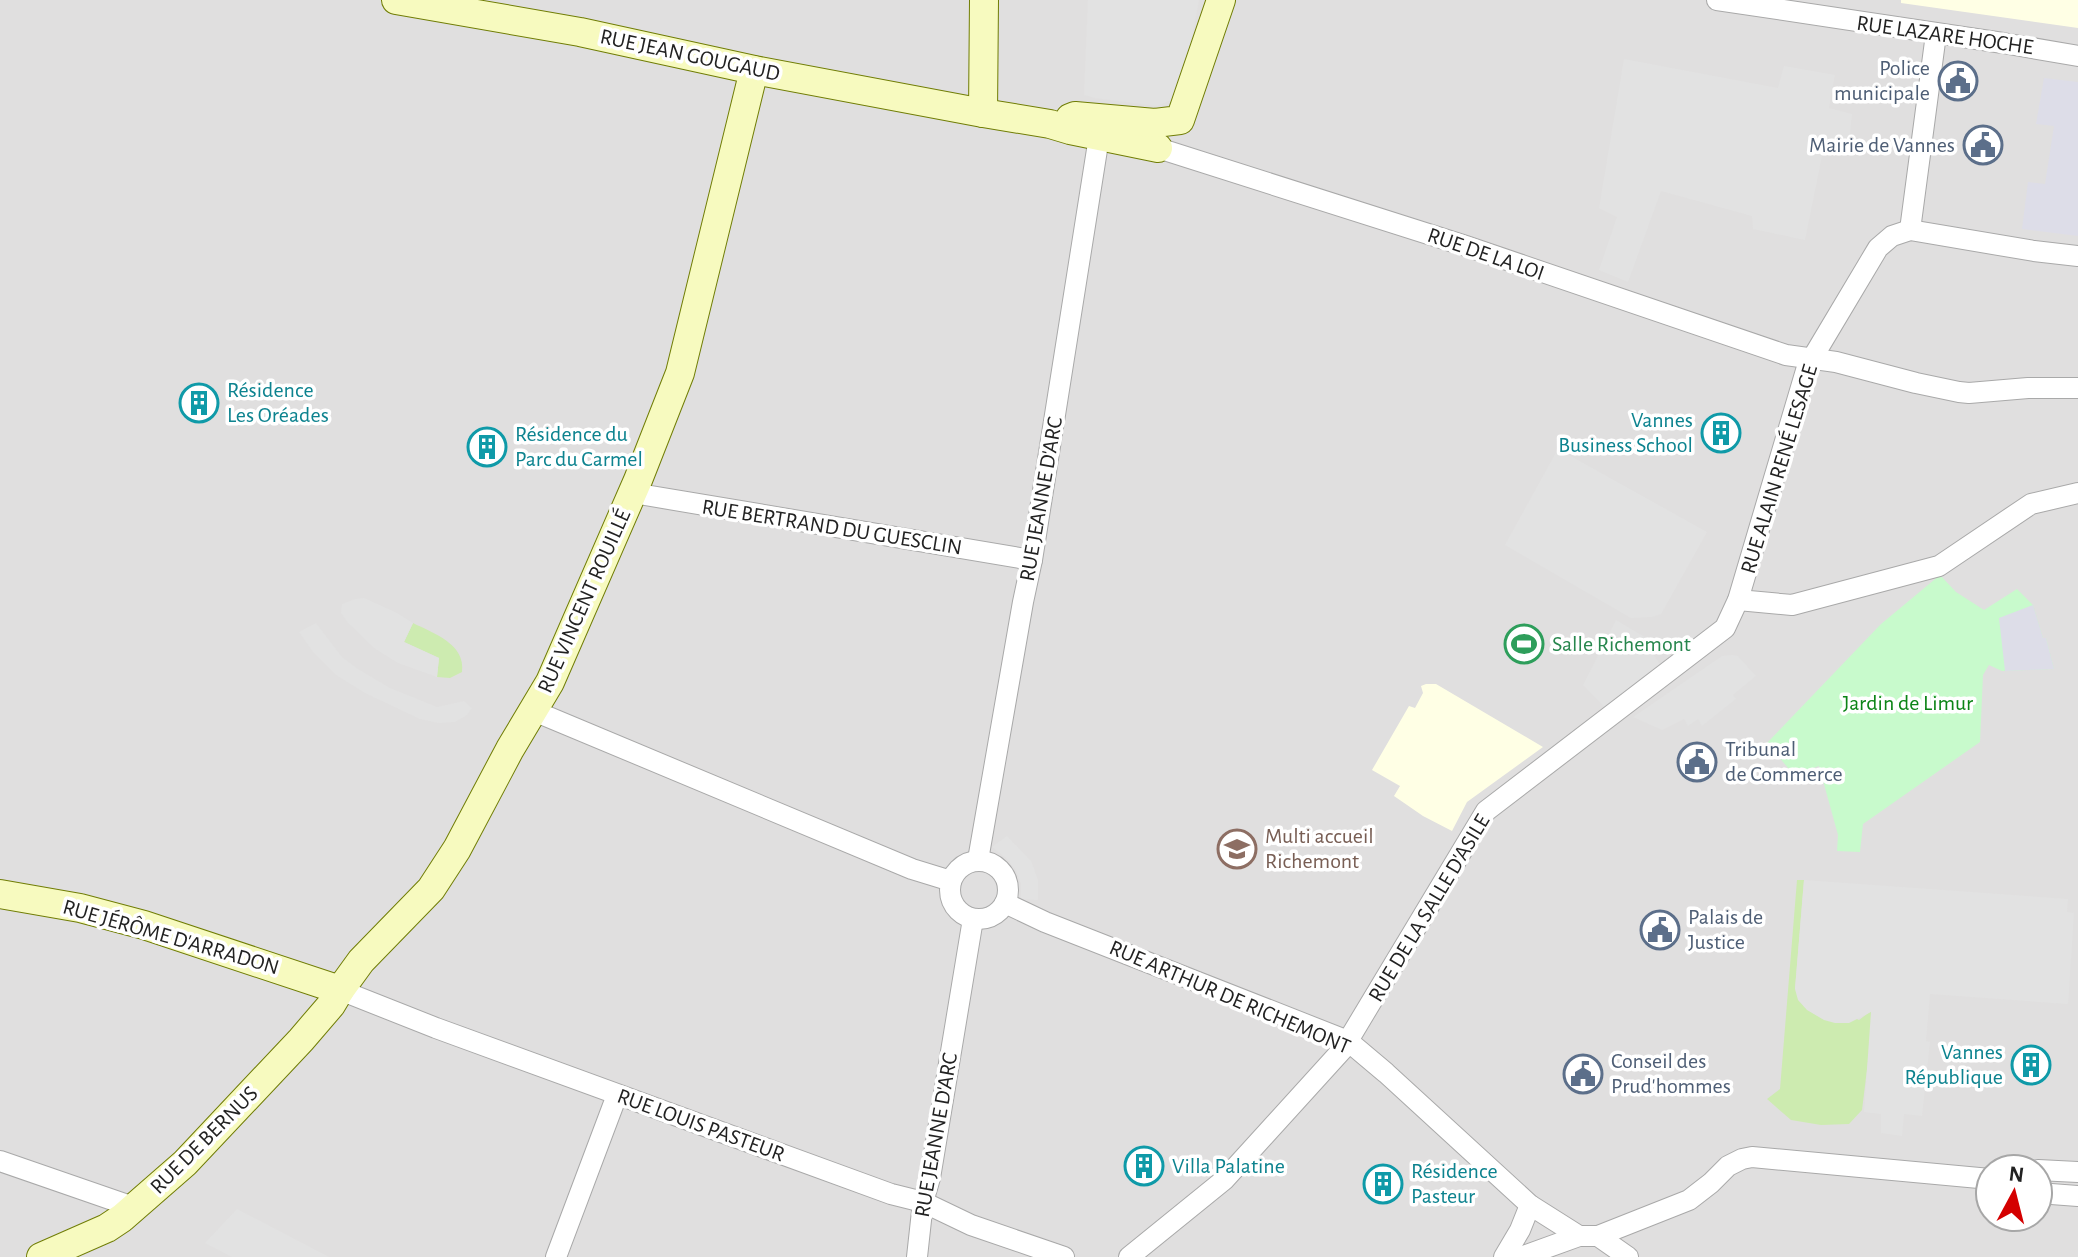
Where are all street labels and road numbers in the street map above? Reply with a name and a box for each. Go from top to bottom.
street label: RUE LAZARE HOCHE [1855,12,2035,58]
street label: RUE JEAN GOUGAUD [598,25,782,85]
street label: RUE DE LA LOI [1425,224,1547,284]
street label: RUE ALAIN RENÉ LESAGE [1736,361,1821,576]
street label: RUE JEANNE D'ARC [1016,415,1066,583]
street label: RUE BERTRAND DU GUESCLIN [700,496,964,558]
street label: RUE VINCENT ROUILLÉ [533,505,635,696]
street label: RUE DE LA SALLE D'ASILE [1364,810,1494,1006]
street label: RUE JÉRÔME D'ARRADON [60,895,282,978]
street label: RUE ARTHUR DE RICHEMONT [1106,936,1354,1058]
street label: RUE JEANNE D'ARC [911,1051,961,1219]
street label: RUE DE BERNUS [146,1082,262,1198]
street label: RUE LOUIS PASTEUR [614,1085,788,1165]

